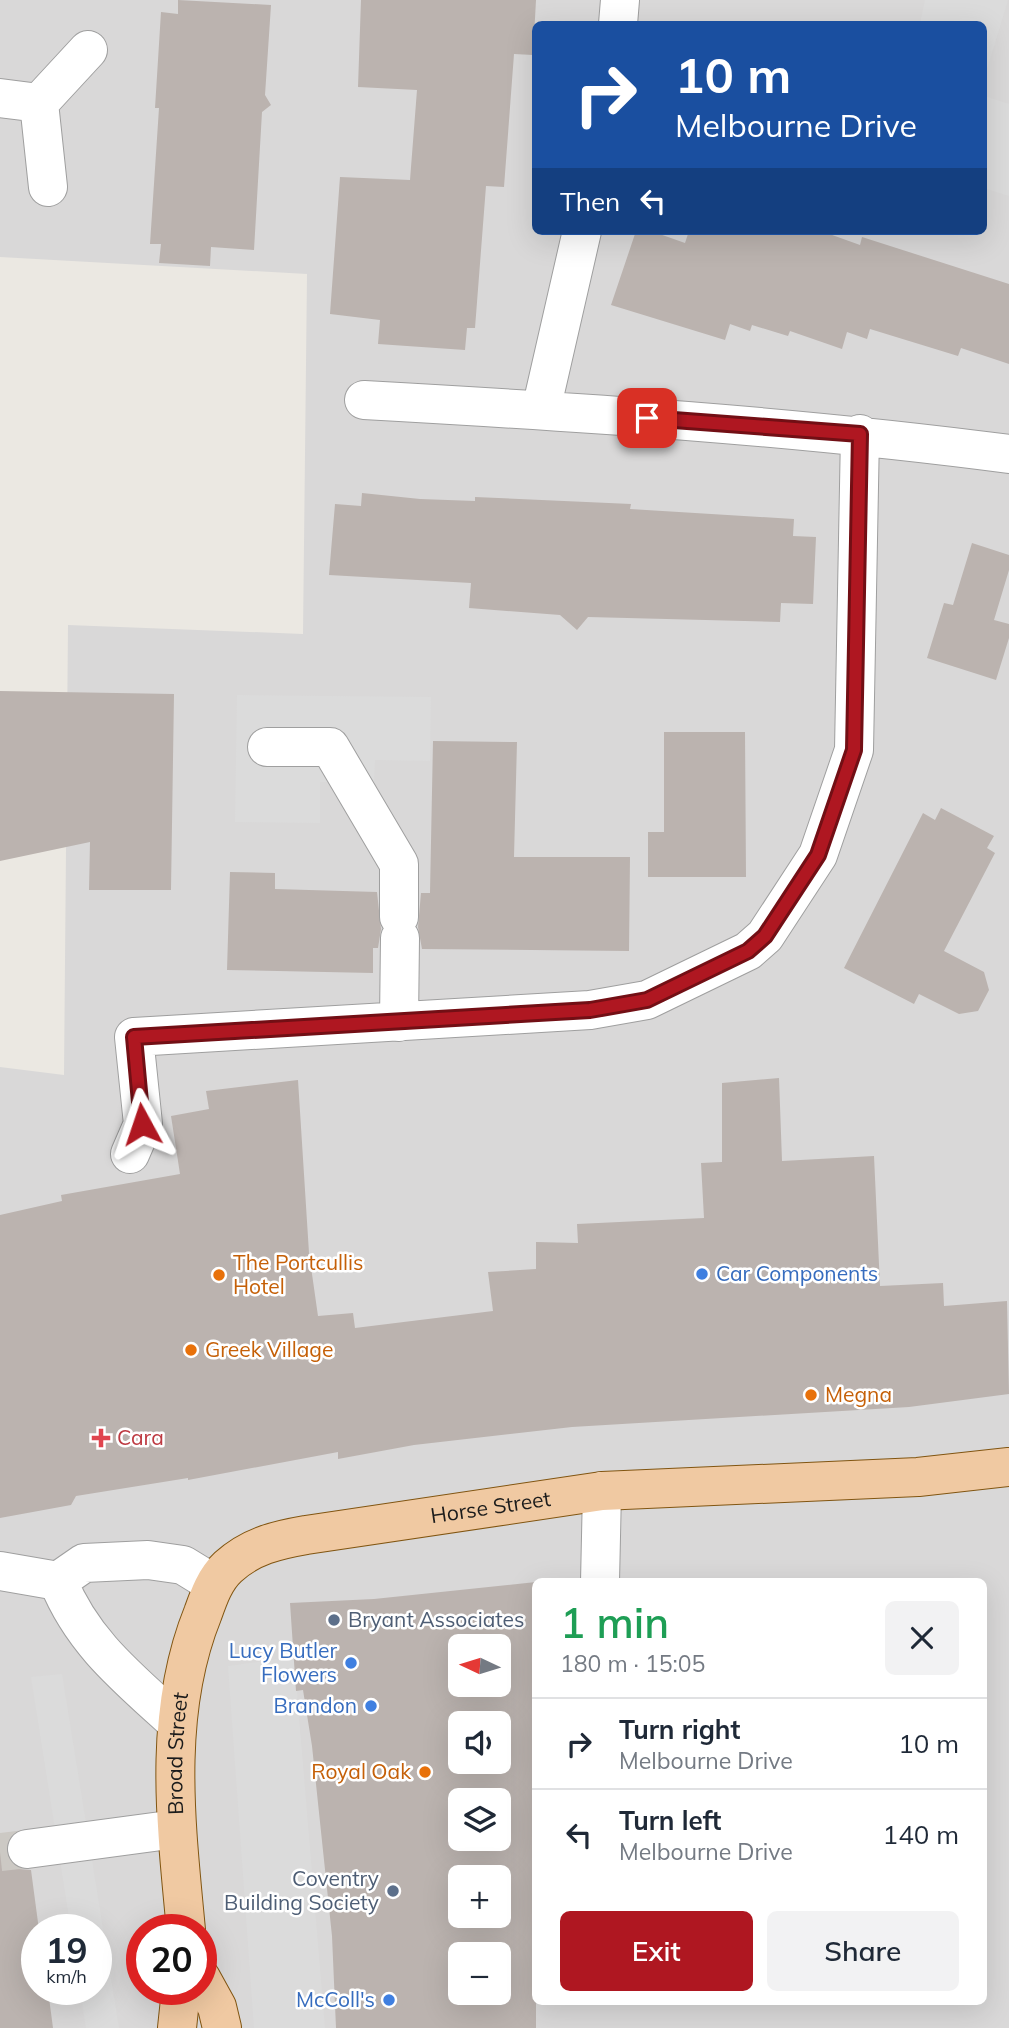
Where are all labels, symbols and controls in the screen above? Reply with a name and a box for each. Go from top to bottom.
text: 10 m [675,44,791,105]
icon: right [560,49,651,140]
text: Melbourne Drive [675,105,917,145]
icon: left [634,182,672,220]
text: Then [560,185,620,218]
pin [617,388,677,448]
icon: arrive [628,399,666,437]
position arrow [105,1087,179,1161]
place label: The Portcullis Hotel [233,1249,363,1299]
place label: Car Components [716,1260,878,1286]
marker: Car Components [694,1266,710,1282]
marker: The Portcullis Hotel [211,1267,227,1283]
place label: Greek Village [205,1336,333,1362]
marker: Greek Village [183,1342,199,1358]
place label: Megna [825,1381,892,1407]
marker: Megna [803,1387,819,1403]
place label: Cara [117,1424,164,1450]
marker: Cara [91,1428,111,1448]
street label: Horse Street [429,1485,552,1528]
text: 1 min [560,1596,669,1649]
button: close [885,1601,959,1675]
place label: Bryant Associates [348,1606,524,1632]
marker: Bryant Associates [326,1612,342,1628]
north arrow [448,1634,511,1698]
map controls [448,1634,511,2005]
place label: Lucy Butler Flowers [229,1637,337,1687]
text: 180 m · 15:05 [560,1649,705,1678]
marker: Lucy Butler Flowers [343,1655,359,1671]
street label: Broad Street [161,1690,193,1815]
place label: Brandon [273,1692,357,1718]
marker: Brandon [363,1698,379,1714]
button: sound [448,1711,511,1774]
text: Turn right [619,1713,740,1746]
icon: right [560,1725,598,1763]
text: 10 m [898,1727,959,1760]
text: Melbourne Drive [619,1746,793,1775]
place label: Royal Oak [311,1758,411,1784]
marker: Royal Oak [417,1764,433,1780]
button: layers [448,1788,511,1851]
text: Turn left [619,1804,721,1837]
icon: left [560,1816,598,1854]
text: 140 m [883,1818,959,1851]
text: Melbourne Drive [619,1837,793,1866]
place label: Coventry Building Society [224,1865,379,1915]
button: + [448,1865,511,1928]
marker: Coventry Building Society [385,1883,401,1899]
button: Exit [560,1911,753,1991]
button: Share [767,1911,959,1991]
speed limit sign: 20 [126,1914,217,2005]
text: 19 [45,1928,88,1972]
button: − [448,1942,511,2005]
text: km/h [46,1965,87,1988]
place label: McColl's [296,1986,375,2012]
marker: McColl's [381,1992,397,2008]

